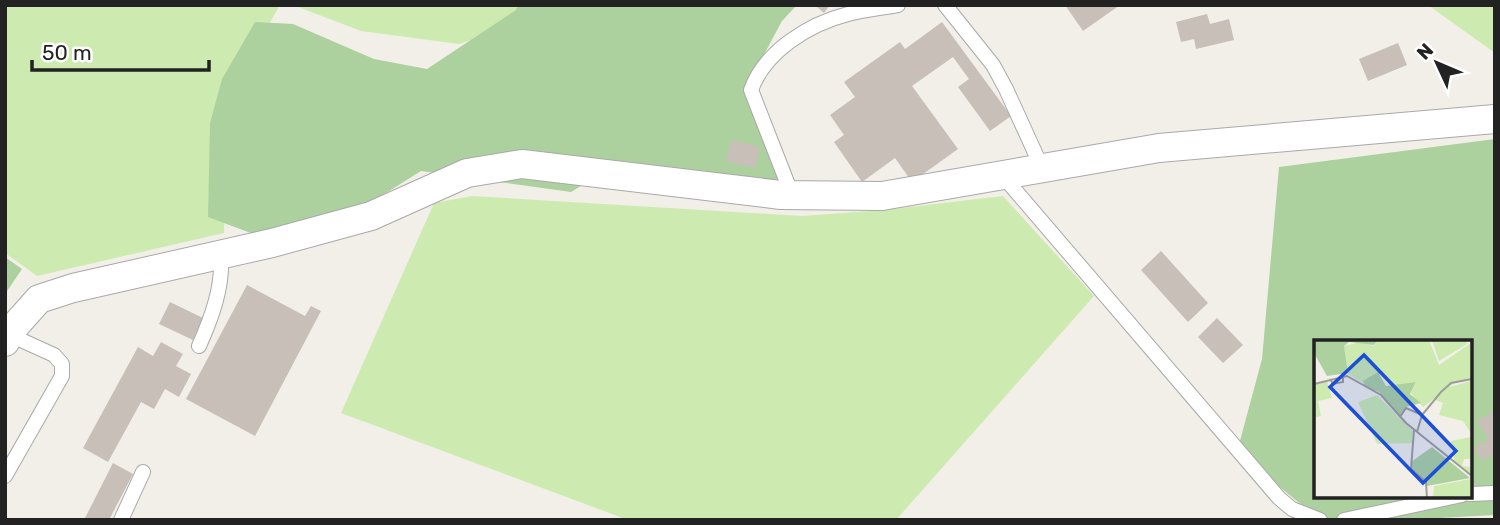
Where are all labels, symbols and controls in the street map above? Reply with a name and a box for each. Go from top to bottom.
scale bar [32,28,208,72]
north arrow [1402,28,1472,98]
text: N [1412,39,1438,64]
text: 50 m [42,40,92,65]
inset map [1314,340,1472,497]

